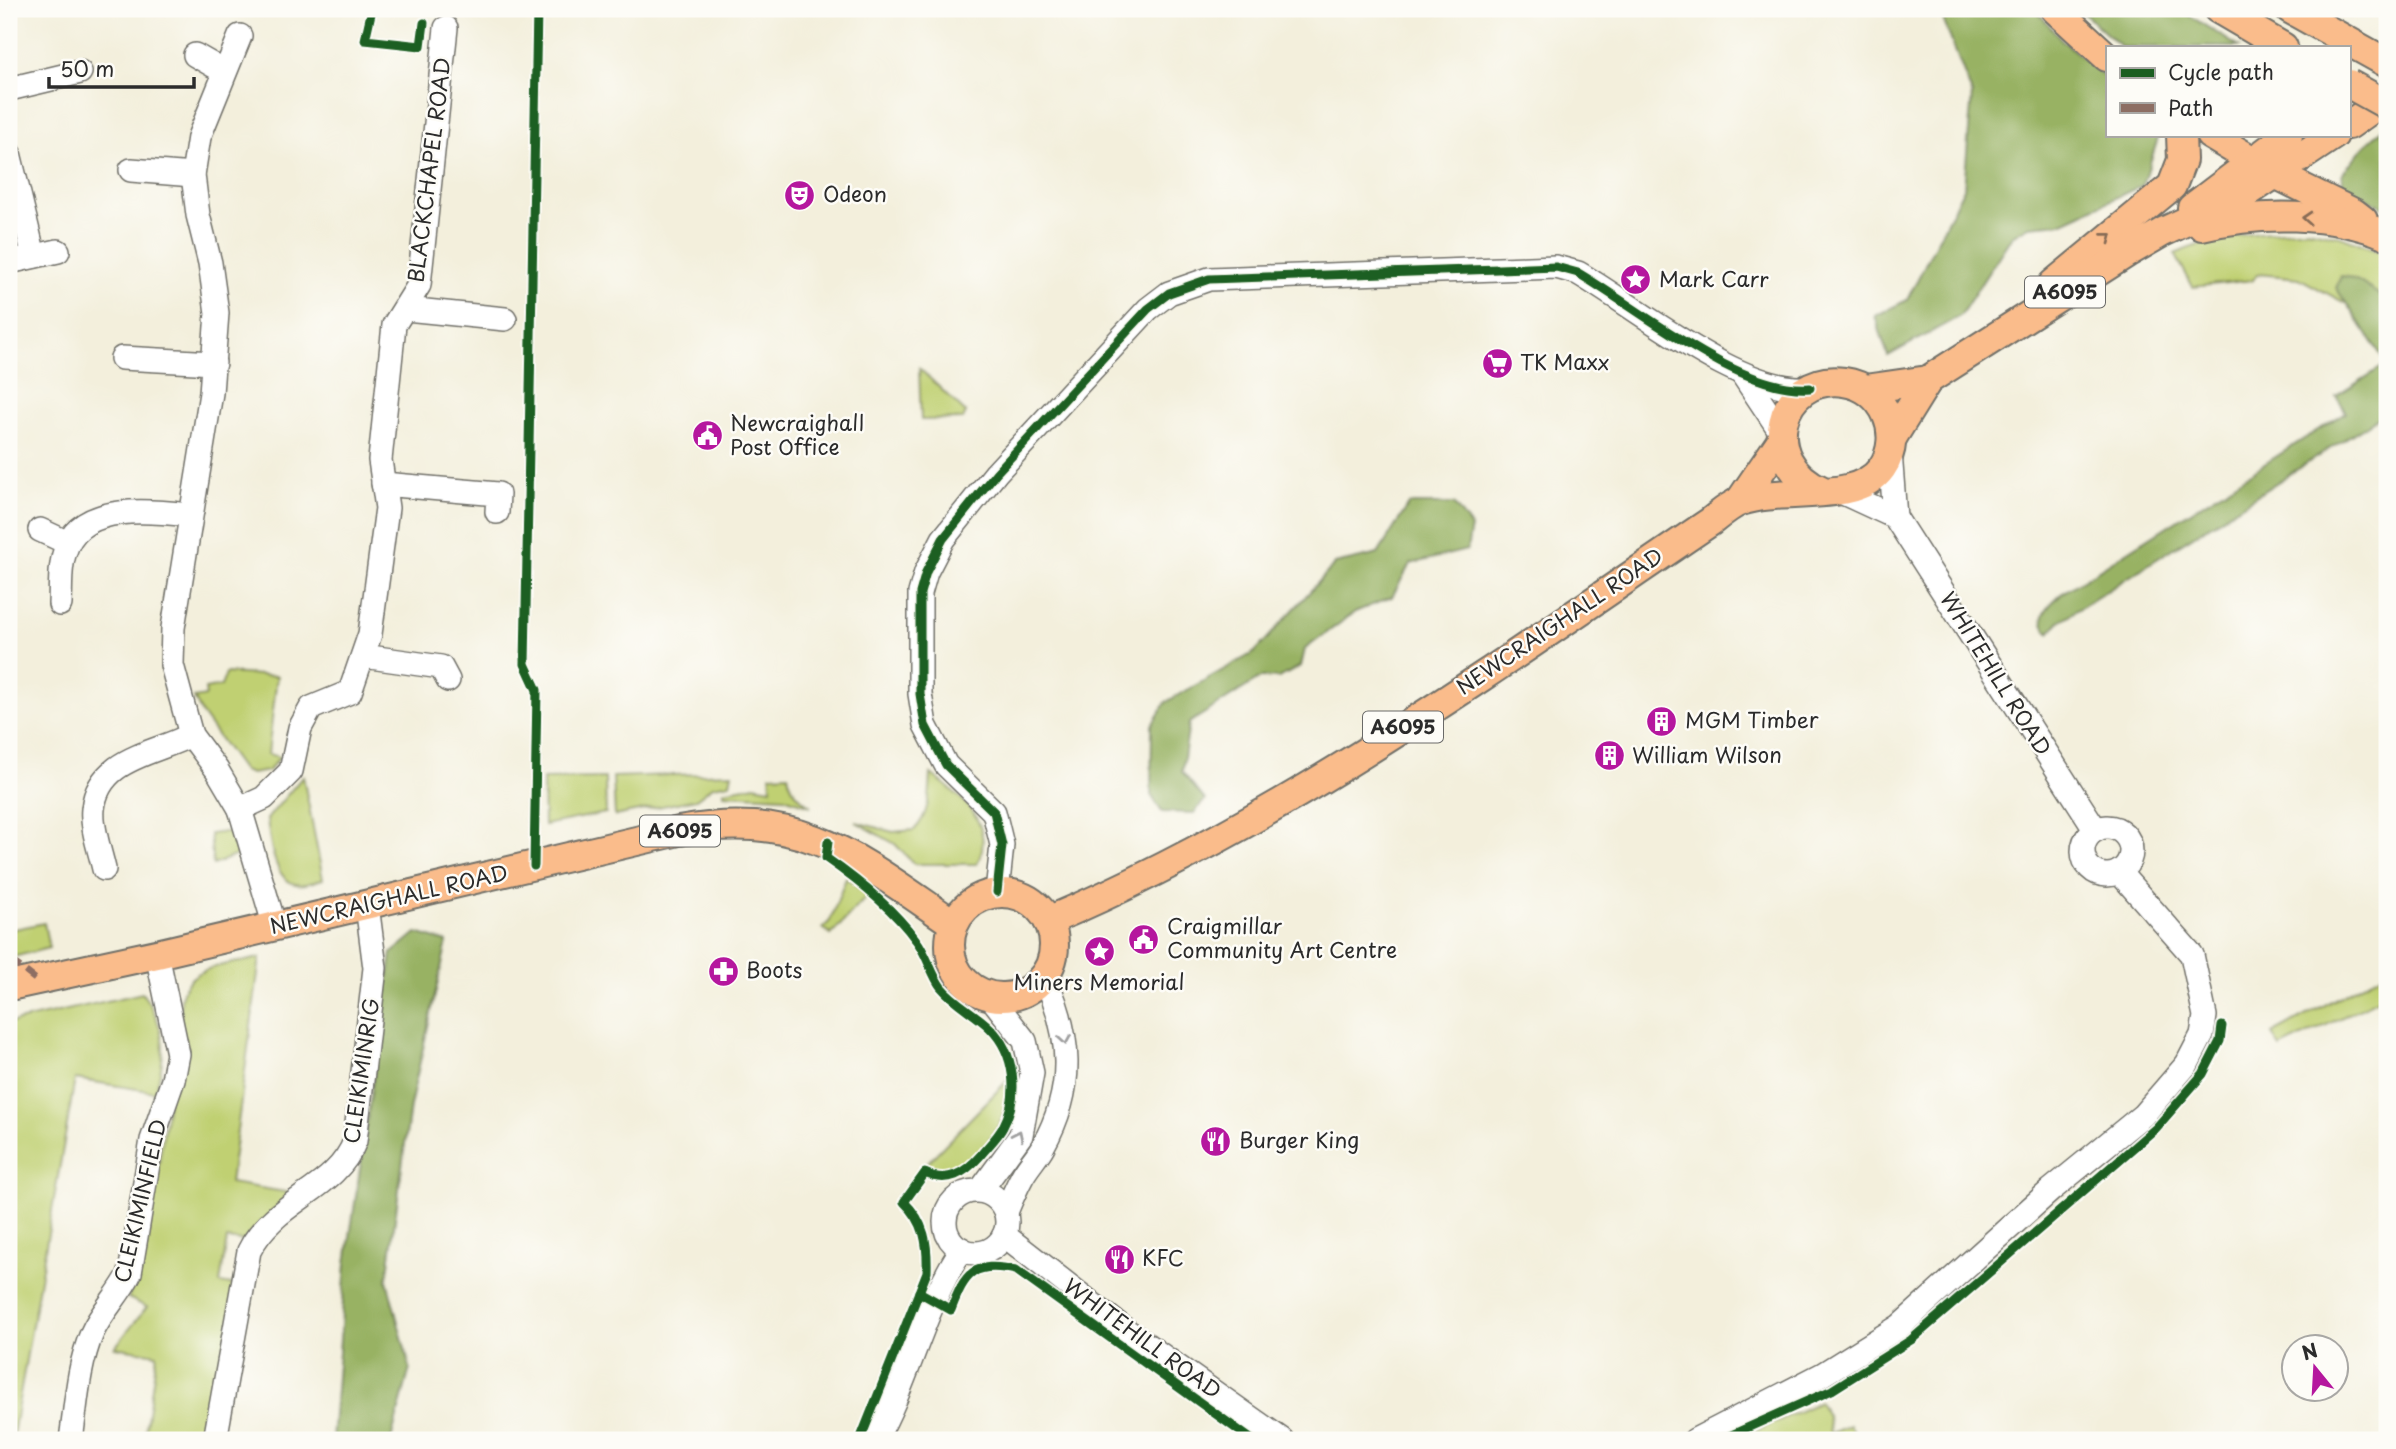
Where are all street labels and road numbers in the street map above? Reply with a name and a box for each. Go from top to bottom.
street label: BLACKCHAPEL ROAD [398,56,458,284]
road number: A6095 [2025,276,2105,308]
street label: NEWCRAIGHALL ROAD [1449,539,1669,702]
street label: WHITEHILL ROAD [1933,585,2060,761]
road number: A6095 [1363,712,1443,742]
road number: A6095 [640,816,720,846]
street label: NEWCRAIGHALL ROAD [266,855,511,941]
street label: CLEIKIMINRIG [334,996,386,1146]
street label: CLEIKIMINFIELD [105,1116,173,1286]
street label: WHITEHILL ROAD [1058,1269,1229,1406]

